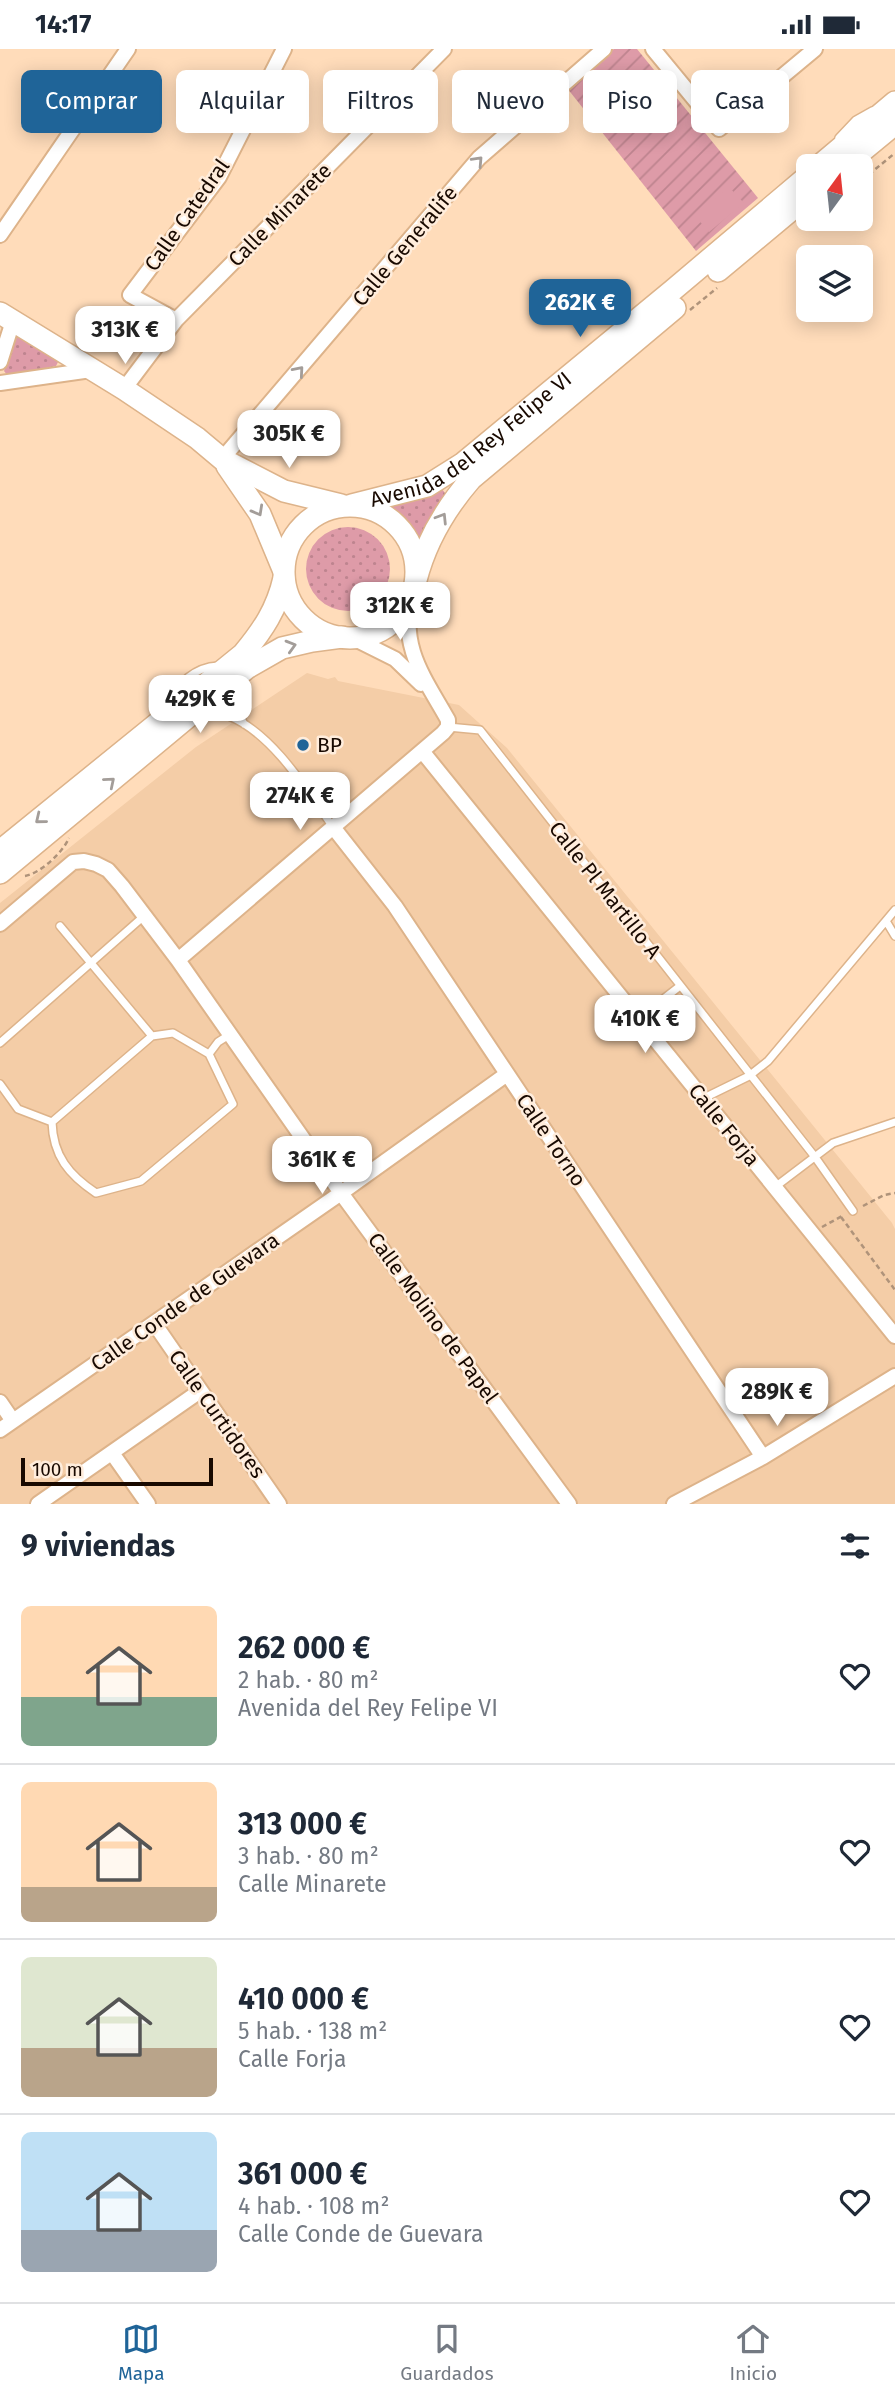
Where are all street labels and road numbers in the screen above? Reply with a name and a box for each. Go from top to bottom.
street label: Calle Catedral [139,154,235,276]
street label: Calle Minarete [223,158,337,272]
street label: Calle Generalife [347,180,463,312]
street label: Avenida del Rey Felipe VI [367,366,577,513]
street label: Calle Pl Martillo A [543,816,667,964]
street label: Calle Forja [683,1078,765,1172]
street label: Calle Torno [510,1089,592,1191]
street label: Calle Conde de Guevara [86,1227,284,1377]
street label: Calle Molino de Papel [362,1227,504,1409]
street label: Calle Curtidores [163,1345,271,1483]

